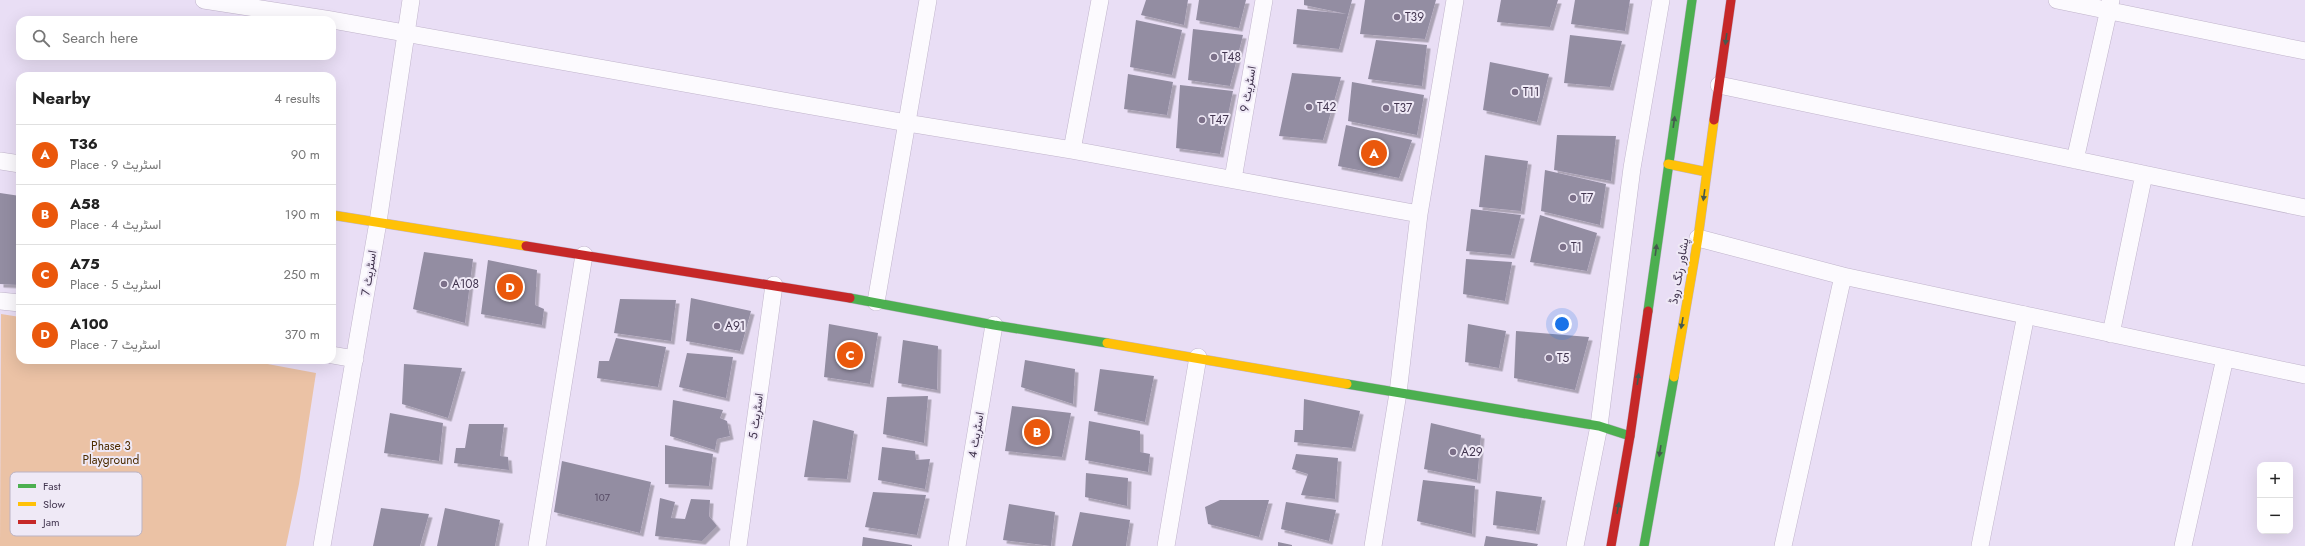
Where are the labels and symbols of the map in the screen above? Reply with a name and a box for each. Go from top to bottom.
place label: T39 [1405,8,1424,26]
marker: T39 [1392,12,1402,22]
one-way arrow [1723,33,1729,45]
place label: T48 [1222,48,1241,66]
marker: T48 [1209,52,1219,62]
street label: اسٹریٹ 9 [1235,65,1261,113]
place label: T11 [1523,83,1539,101]
marker: T11 [1510,87,1520,97]
place label: T42 [1317,98,1337,116]
place label: T37 [1394,99,1413,117]
marker: T42 [1304,102,1314,112]
marker: T37 [1381,103,1391,113]
place label: T47 [1210,111,1230,129]
marker: T47 [1197,115,1207,125]
one-way arrow [1671,116,1677,128]
pin: A [1361,138,1387,168]
place label: T7 [1581,189,1594,207]
one-way arrow [1701,189,1707,201]
marker: T7 [1568,193,1578,203]
street label: پشاور رنگ روڈ [1664,236,1694,305]
place label: T1 [1571,238,1582,256]
marker: T1 [1558,242,1568,252]
one-way arrow [1653,244,1659,257]
street label: اسٹریٹ 7 [357,249,381,297]
pin: D [497,272,523,302]
place label: A108 [452,275,479,293]
marker: A108 [439,279,449,289]
your location [1552,314,1572,334]
place label: A91 [725,317,745,335]
one-way arrow [1679,317,1685,329]
marker: A91 [712,321,722,331]
pin: C [837,340,863,370]
place label: T5 [1557,349,1570,367]
marker: T5 [1544,353,1554,363]
one-way arrow [1635,373,1641,385]
street label: اسٹریٹ 5 [744,392,768,440]
street label: اسٹریٹ 4 [963,411,989,459]
pin: B [1024,417,1050,447]
park label: Phase 3 Playground [83,437,139,469]
place label: A29 [1461,443,1483,461]
one-way arrow [1656,445,1662,457]
marker: A29 [1448,447,1458,457]
legend [10,472,142,536]
text: Fast [43,478,61,494]
house number: 107 [594,490,611,505]
text: Slow [43,496,65,512]
one-way arrow [1615,501,1621,514]
text: Jam [41,514,60,530]

